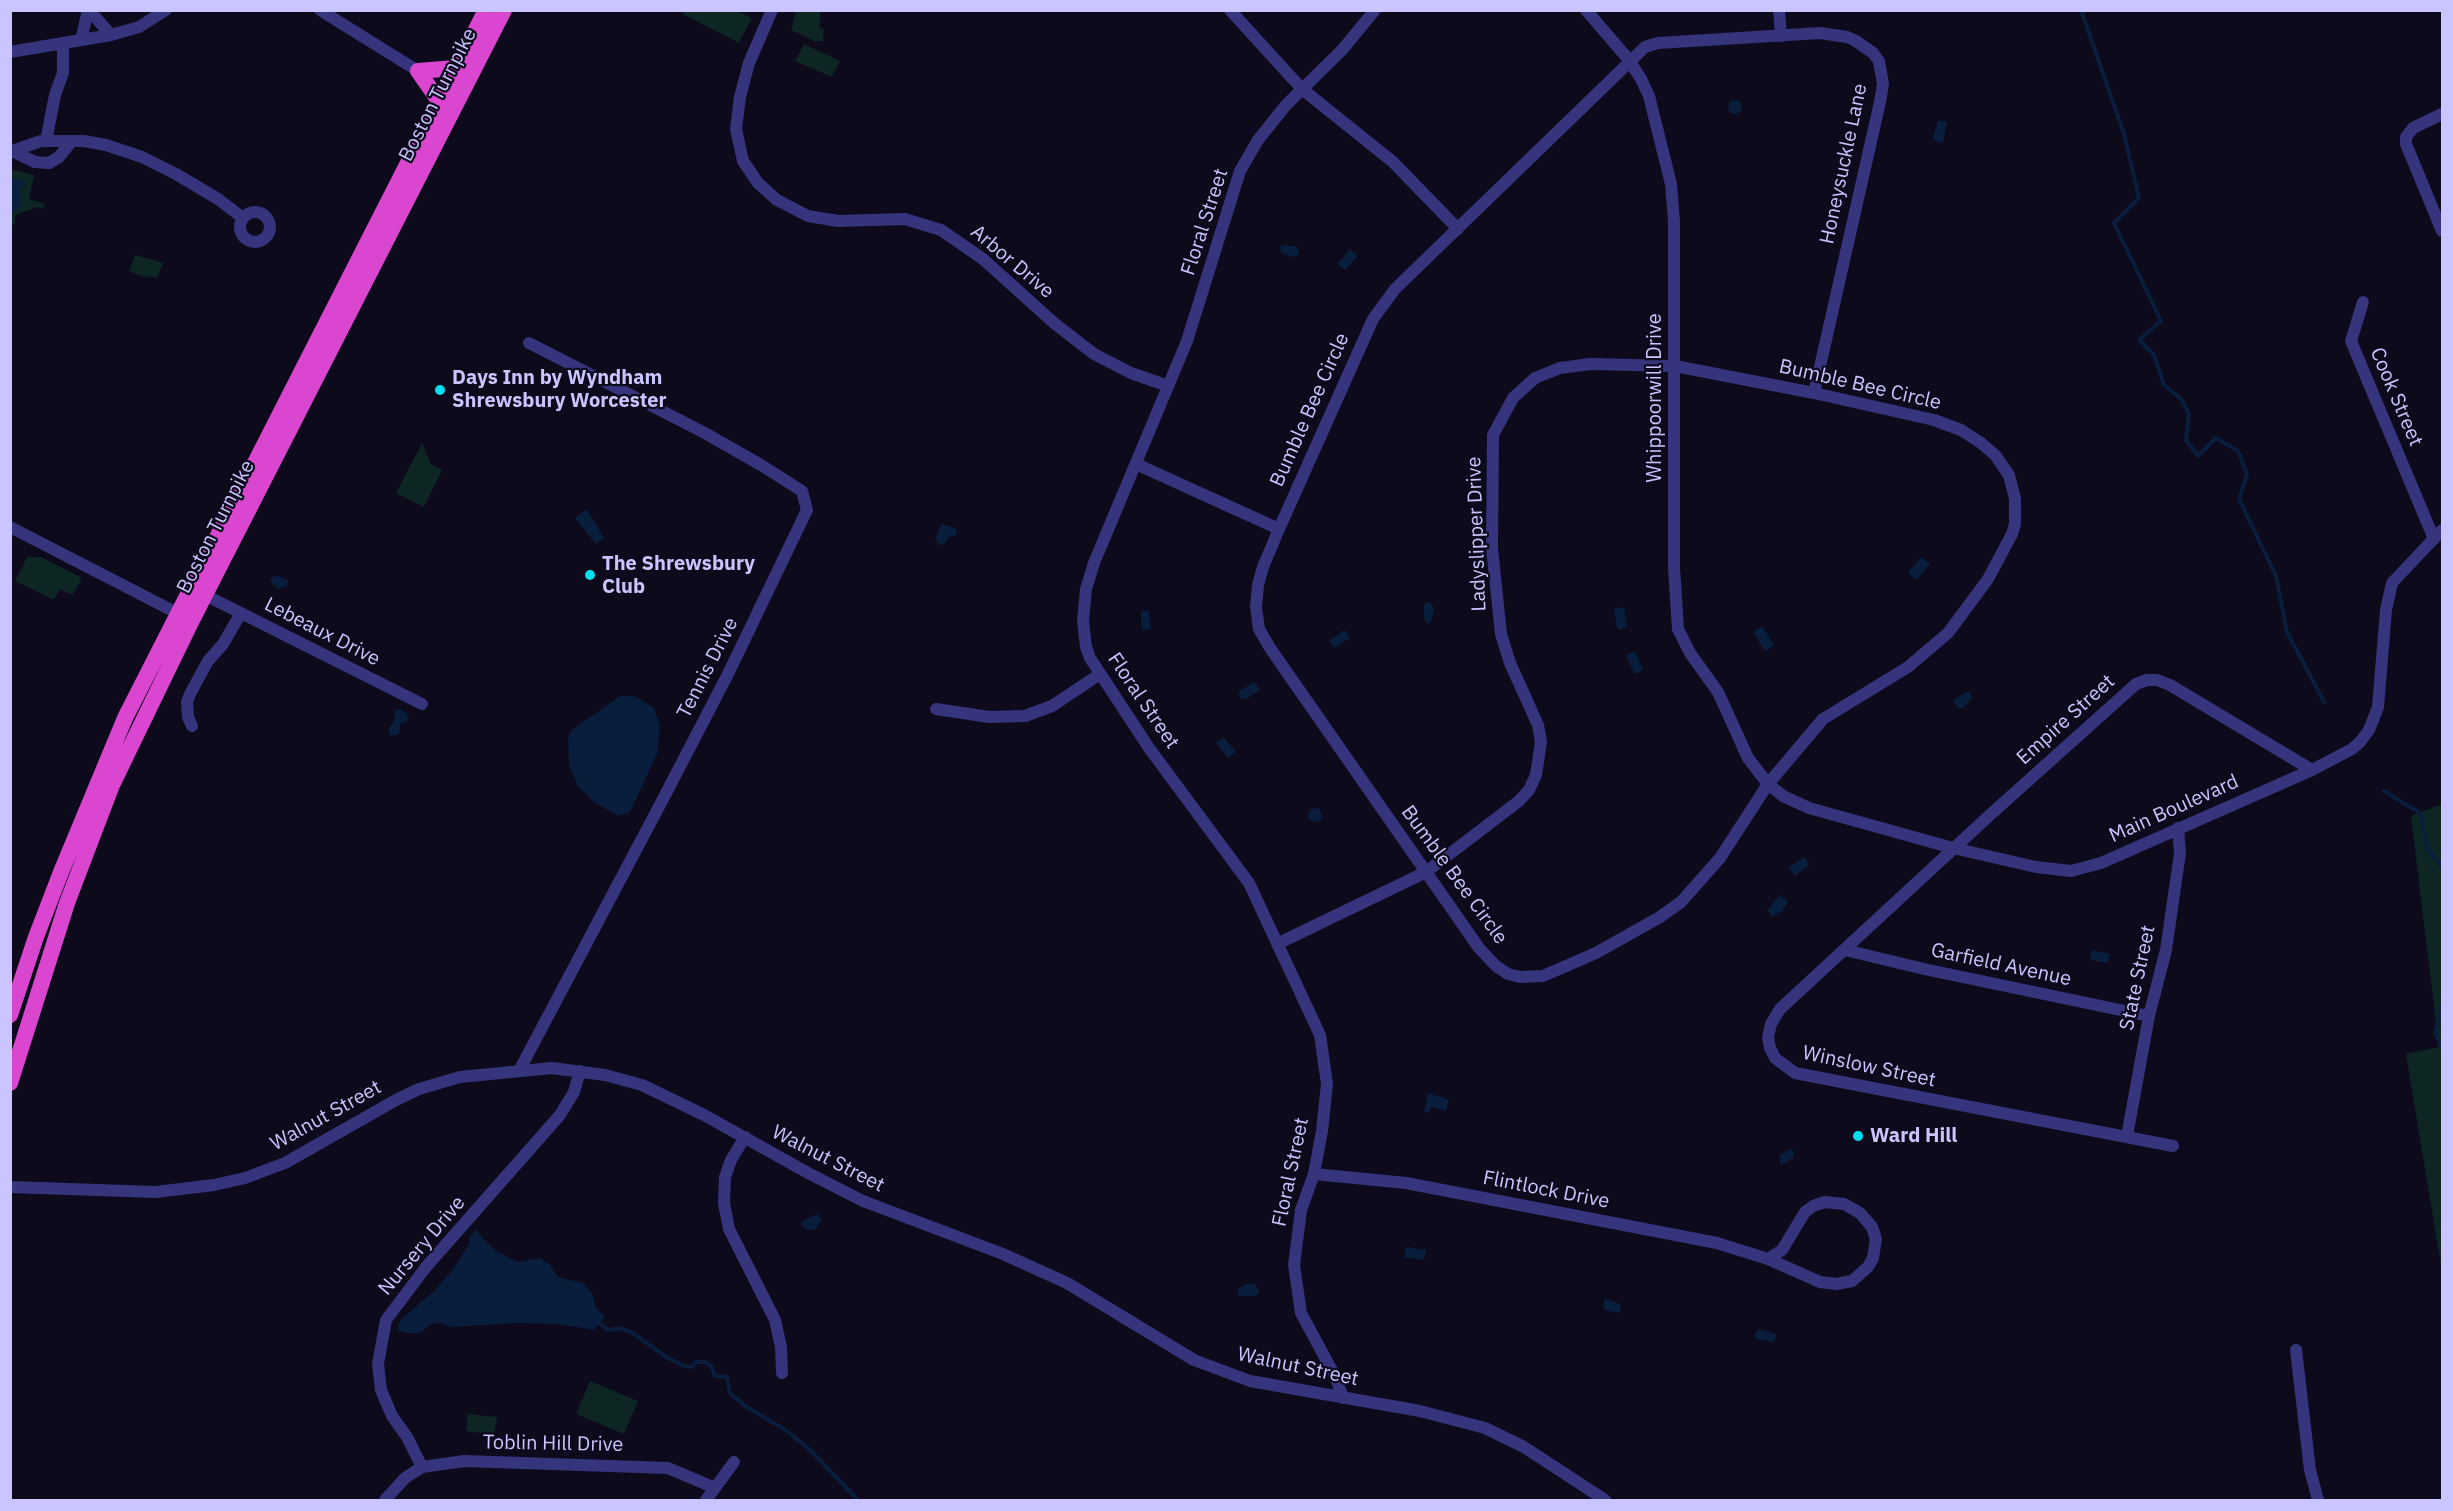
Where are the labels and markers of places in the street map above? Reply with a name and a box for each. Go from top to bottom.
place label: Days Inn by Wyndham Shrewsbury Worcester [452,366,667,413]
marker: Days Inn by Wyndham Shrewsbury Worcester [433,383,447,397]
place label: The Shrewsbury Club [602,552,755,599]
marker: The Shrewsbury Club [583,568,597,582]
place label: Ward Hill [1870,1124,1957,1148]
marker: Ward Hill [1851,1129,1865,1143]

